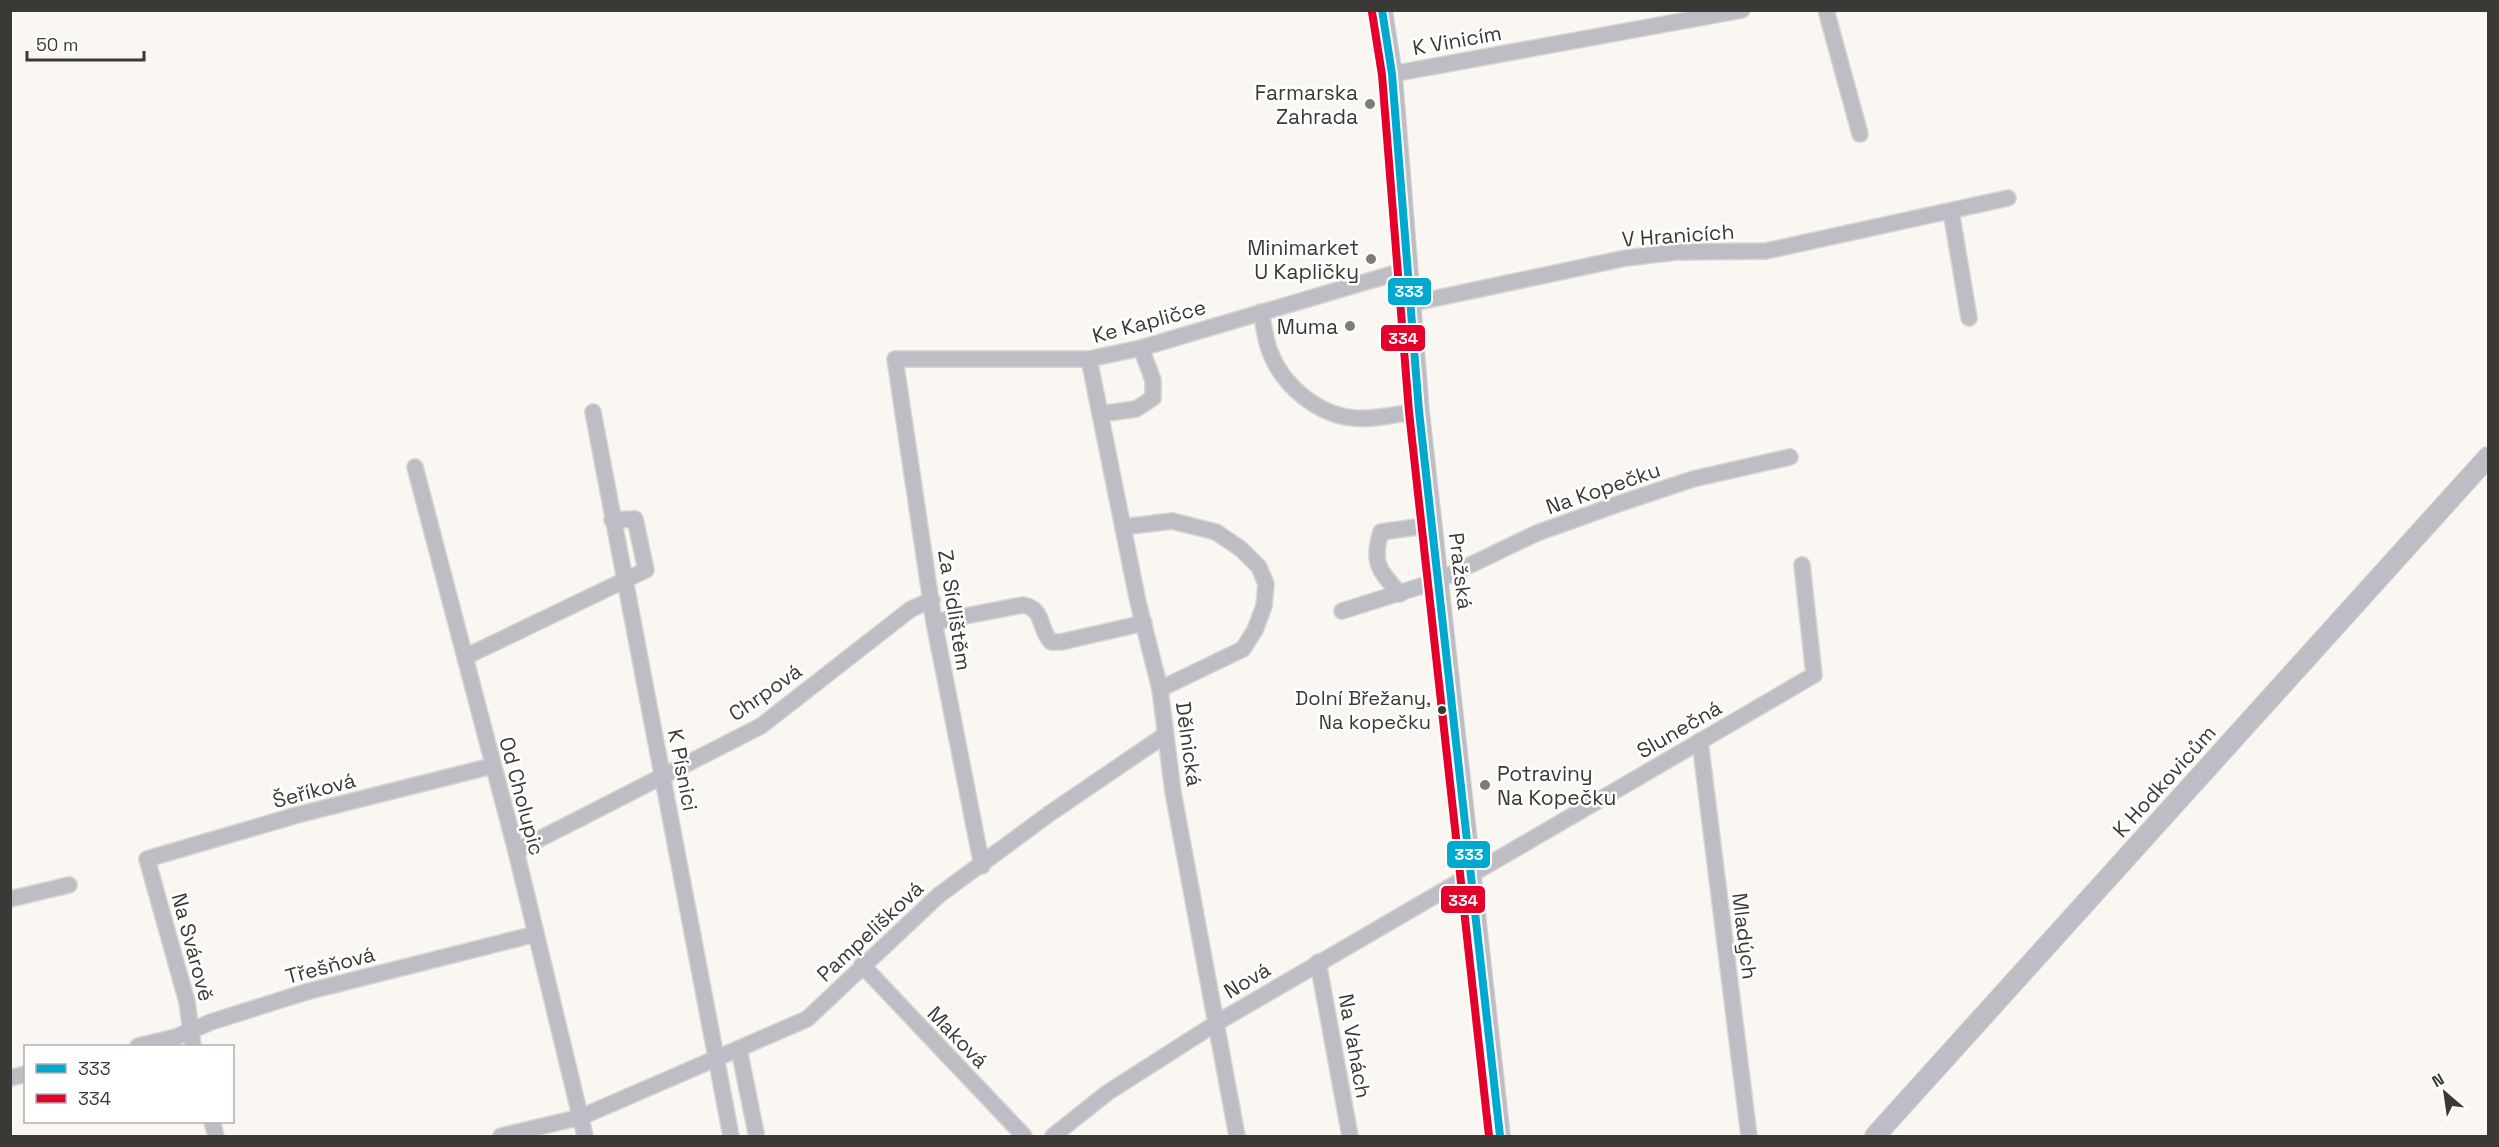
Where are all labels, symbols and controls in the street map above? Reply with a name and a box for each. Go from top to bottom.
street label: K Vinicím [1410,19,1504,61]
scale bar [27,24,144,62]
text: 50 m [36,33,78,56]
place label: Farmarska Zahrada [1255,79,1358,130]
marker: Farmarska Zahrada [1363,97,1377,111]
street label: V Hranicích [1621,218,1735,252]
place label: Minimarket U Kapličky [1247,234,1359,285]
marker: Minimarket U Kapličky [1364,252,1378,266]
line badge: 333 [1387,277,1432,306]
text: 333 [1394,281,1424,302]
street label: Ke Kapličce [1089,293,1209,349]
place label: Muma [1277,313,1338,340]
marker: Muma [1343,319,1357,333]
line badge: 334 [1380,324,1426,352]
text: 334 [1388,328,1418,349]
street label: Na Kopečku [1542,456,1664,520]
street label: Pražská [1443,531,1479,611]
street label: Za Sídlištěm [932,548,978,672]
street label: Chrpová [723,657,807,727]
place label: Dolní Břežany, Na kopečku [1295,685,1431,735]
street label: Slunečná [1632,694,1726,764]
street label: Dělnická [1170,700,1208,788]
marker: Dolní Břežany, Na kopečku [1436,704,1448,716]
street label: K Hodkovicům [2107,719,2221,843]
street label: K Písnici [662,727,704,813]
street label: Od Cholupic [493,734,551,858]
place label: Potraviny Na Kopečku [1497,760,1616,811]
street label: Šeříková [270,766,358,814]
marker: Potraviny Na Kopečku [1478,778,1492,792]
line badge: 333 [1446,840,1491,869]
text: 333 [1454,844,1484,865]
street label: Pampelišková [811,875,929,987]
line badge: 334 [1440,885,1486,914]
street label: Na Svárově [166,890,220,1004]
text: 334 [1448,890,1478,911]
street label: Mladých [1726,891,1764,981]
street label: Třešňová [282,940,378,990]
street label: Nová [1219,956,1275,1004]
street label: Na Vahách [1333,992,1377,1100]
street label: Maková [922,1000,994,1074]
legend [24,1045,234,1123]
text: 333 [78,1057,111,1080]
north arrow [2415,1063,2475,1123]
text: N [2428,1069,2448,1092]
text: 334 [78,1087,111,1110]

